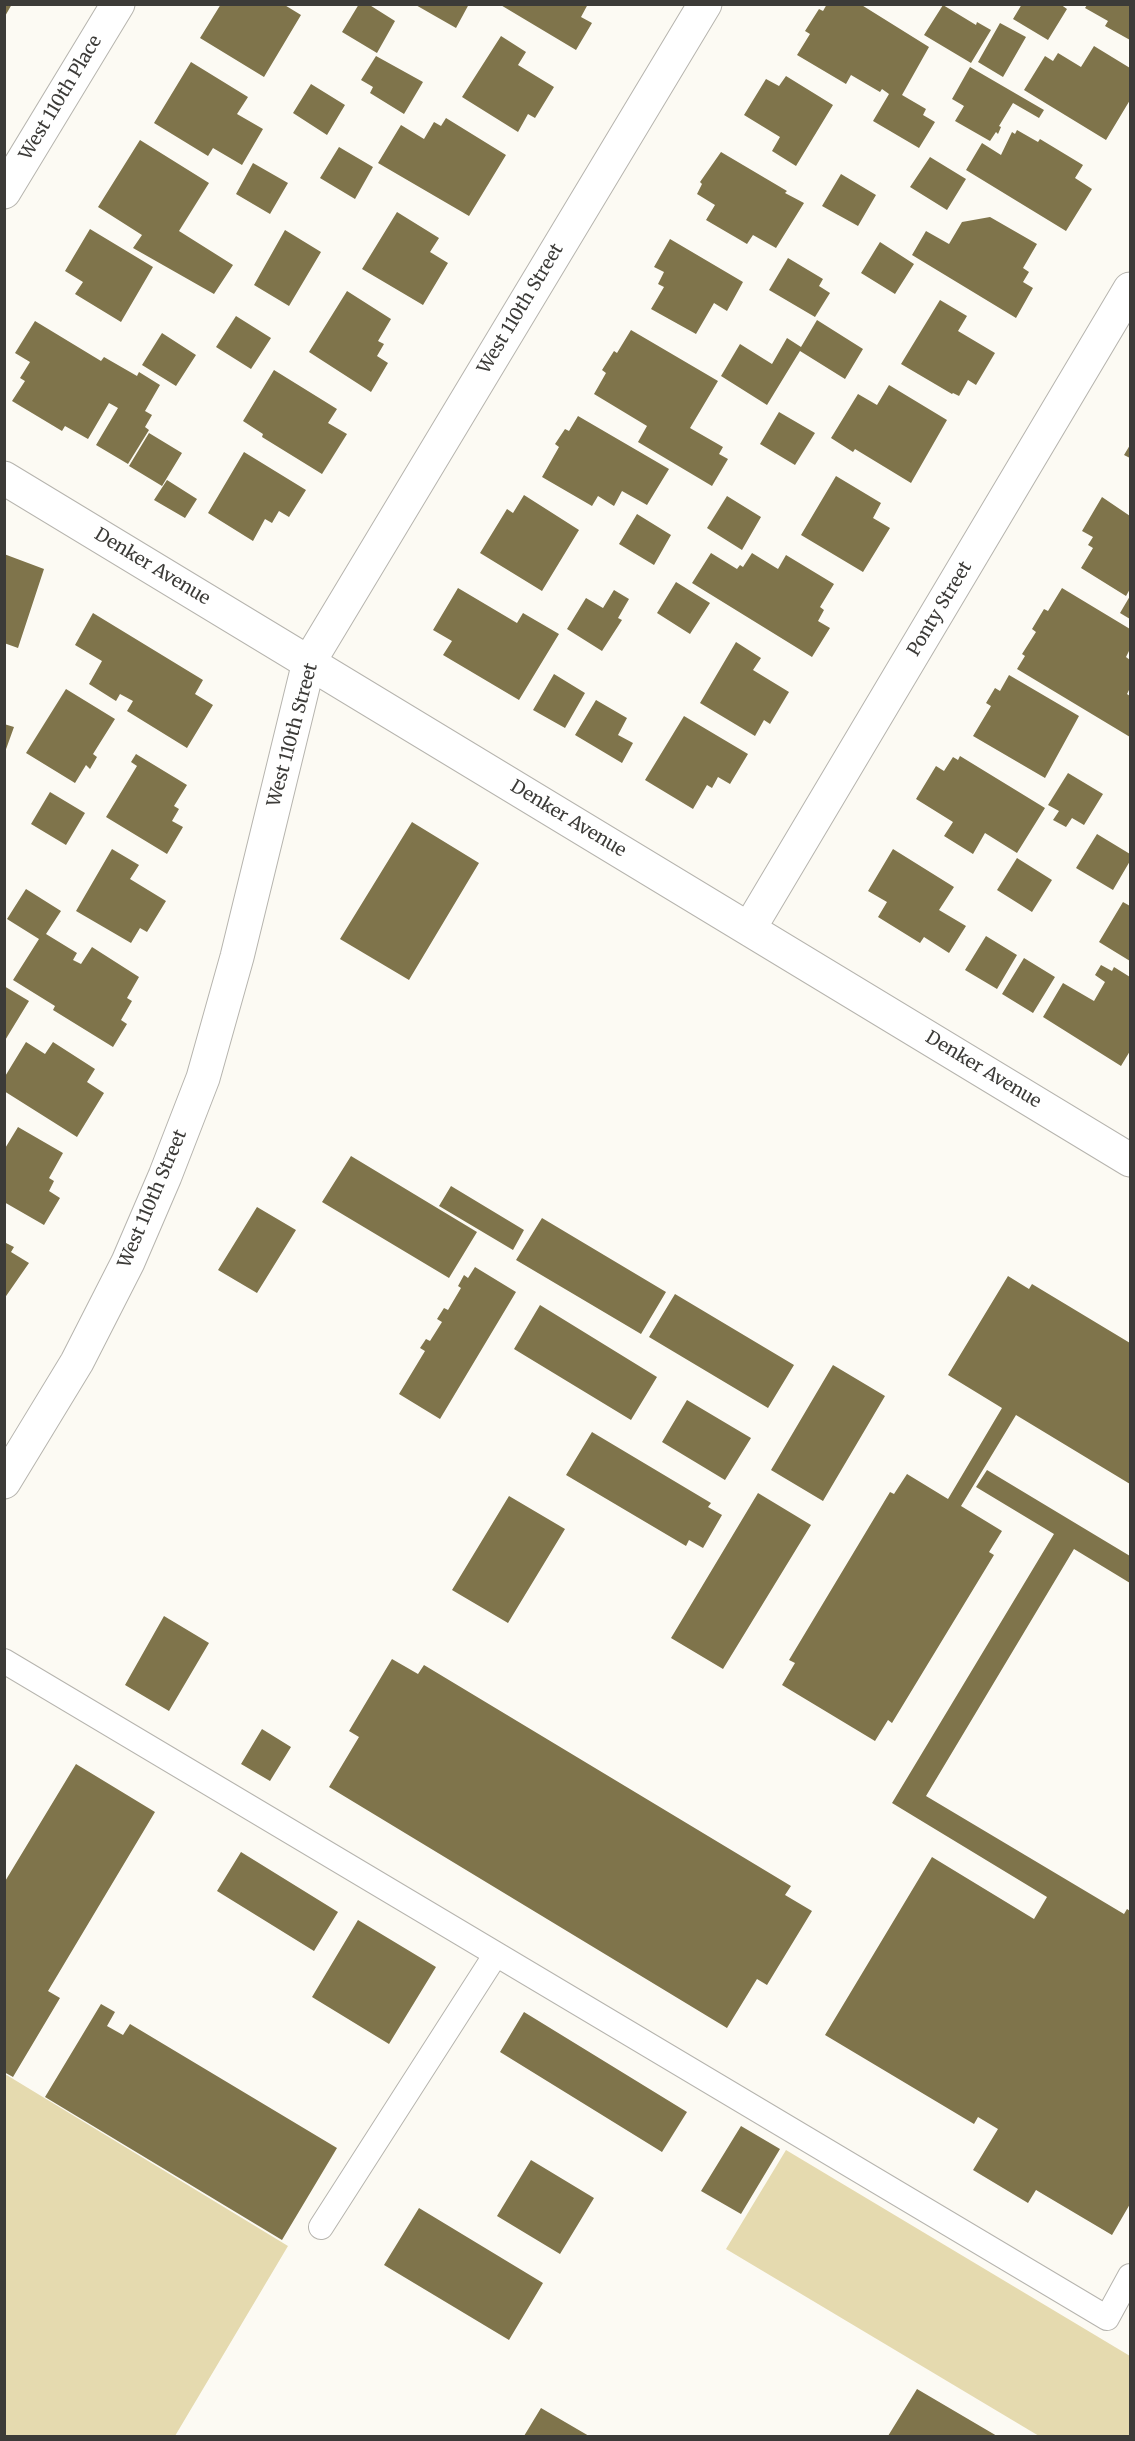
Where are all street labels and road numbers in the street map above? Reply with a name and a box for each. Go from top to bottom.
street label: West 110th Place [15,32,107,164]
street label: West 110th Street [474,240,568,378]
street label: Denker Avenue [90,524,214,610]
street label: Ponty Street [903,558,977,660]
street label: West 110th Street [263,661,323,809]
street label: Denker Avenue [506,776,630,862]
street label: Denker Avenue [921,1027,1045,1113]
street label: West 110th Street [114,1127,192,1271]

